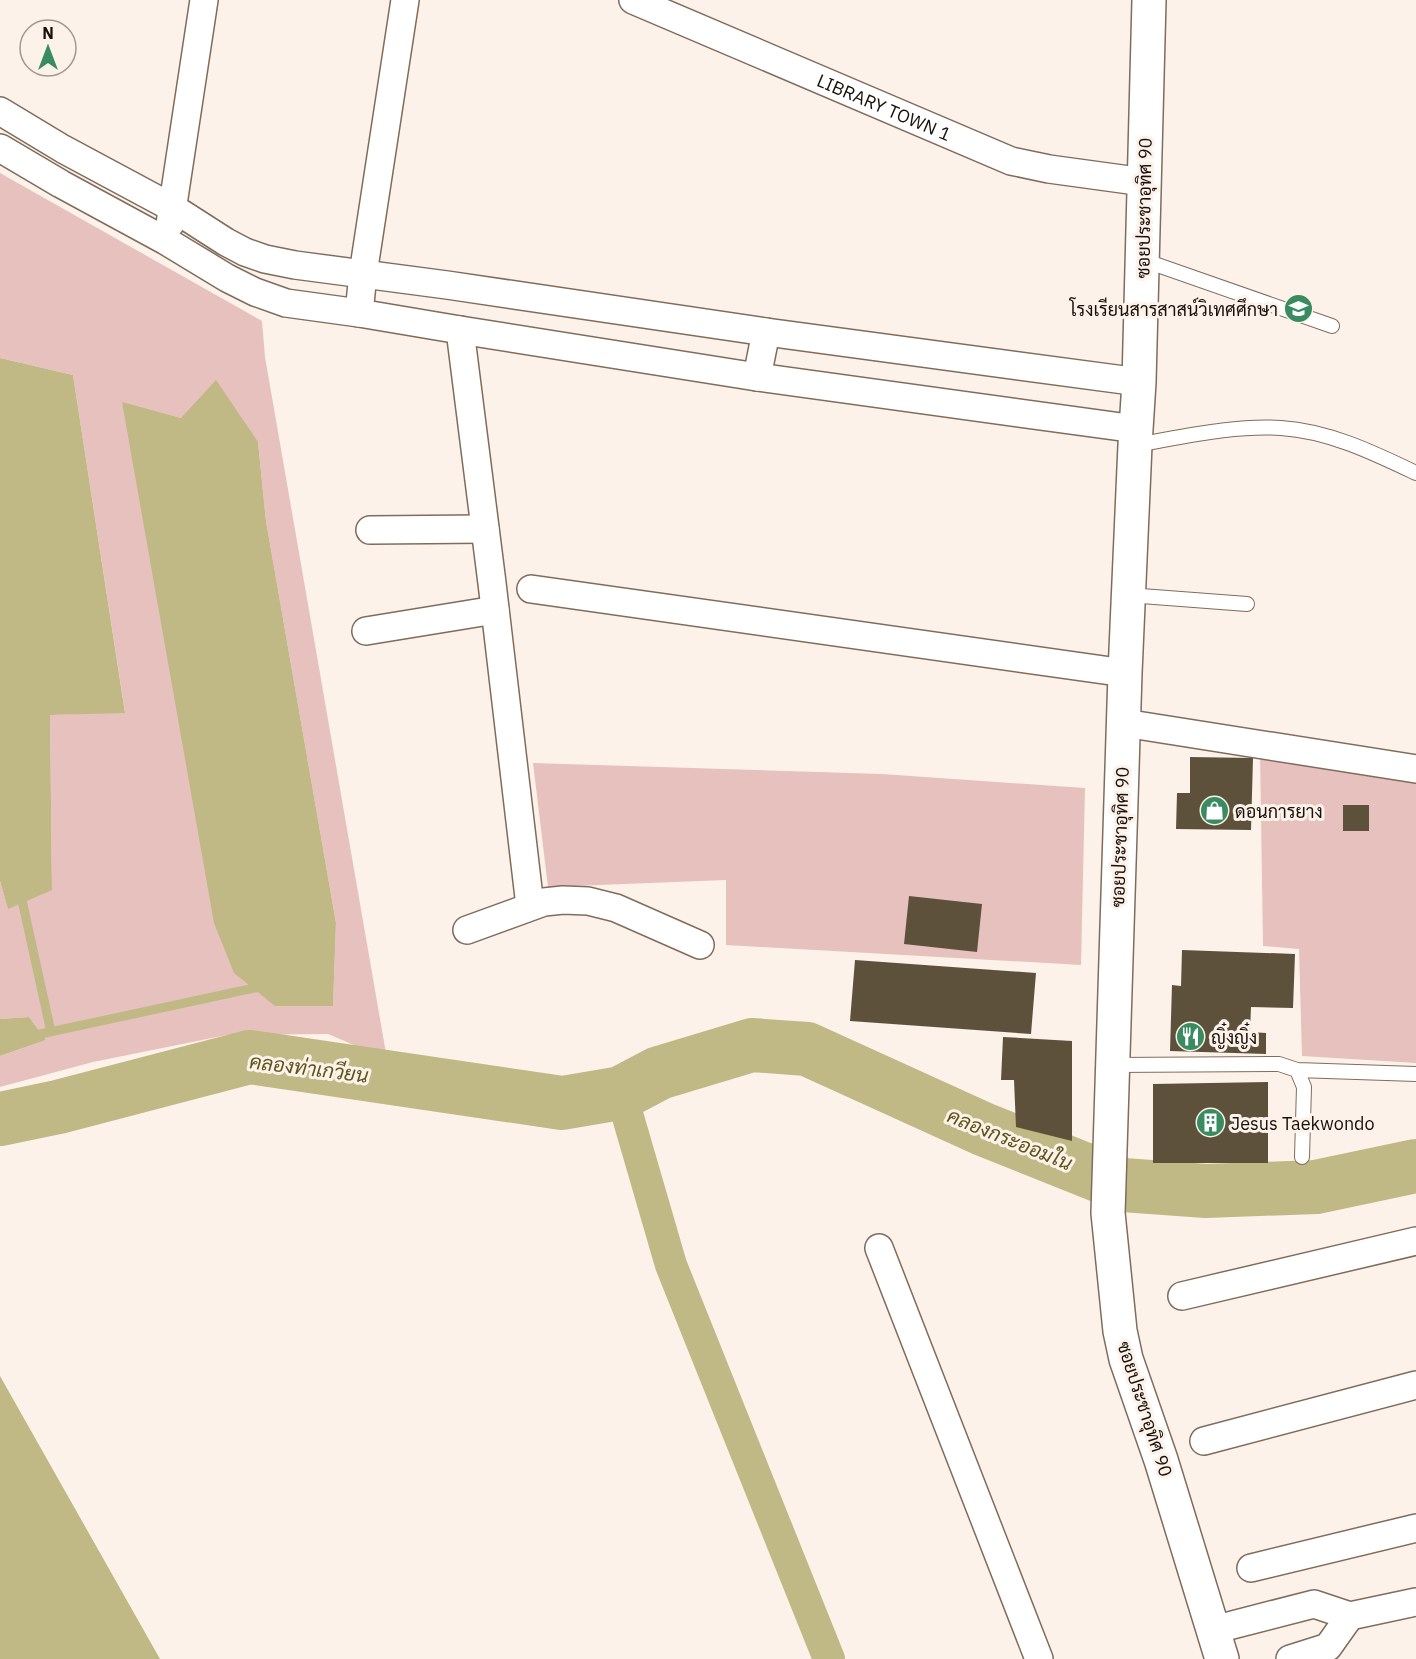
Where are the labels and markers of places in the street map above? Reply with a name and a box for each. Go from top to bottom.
school or university icon: โรงเรียนสารสาสน์วิเทศศึกษา [1283,293,1315,325]
place label: โรงเรียนสารสาสน์วิเทศศึกษา [1069,297,1278,321]
shop icon: ดอนการยาง [1198,795,1230,827]
place label: ดอนการยาง [1235,800,1323,823]
restaurant icon: ญิ๋งญิ๋ง [1174,1021,1206,1053]
place label: ญิ๋งญิ๋ง [1211,1022,1257,1049]
building icon: Jesus Taekwondo [1194,1107,1226,1139]
place label: Jesus Taekwondo [1231,1112,1375,1135]

